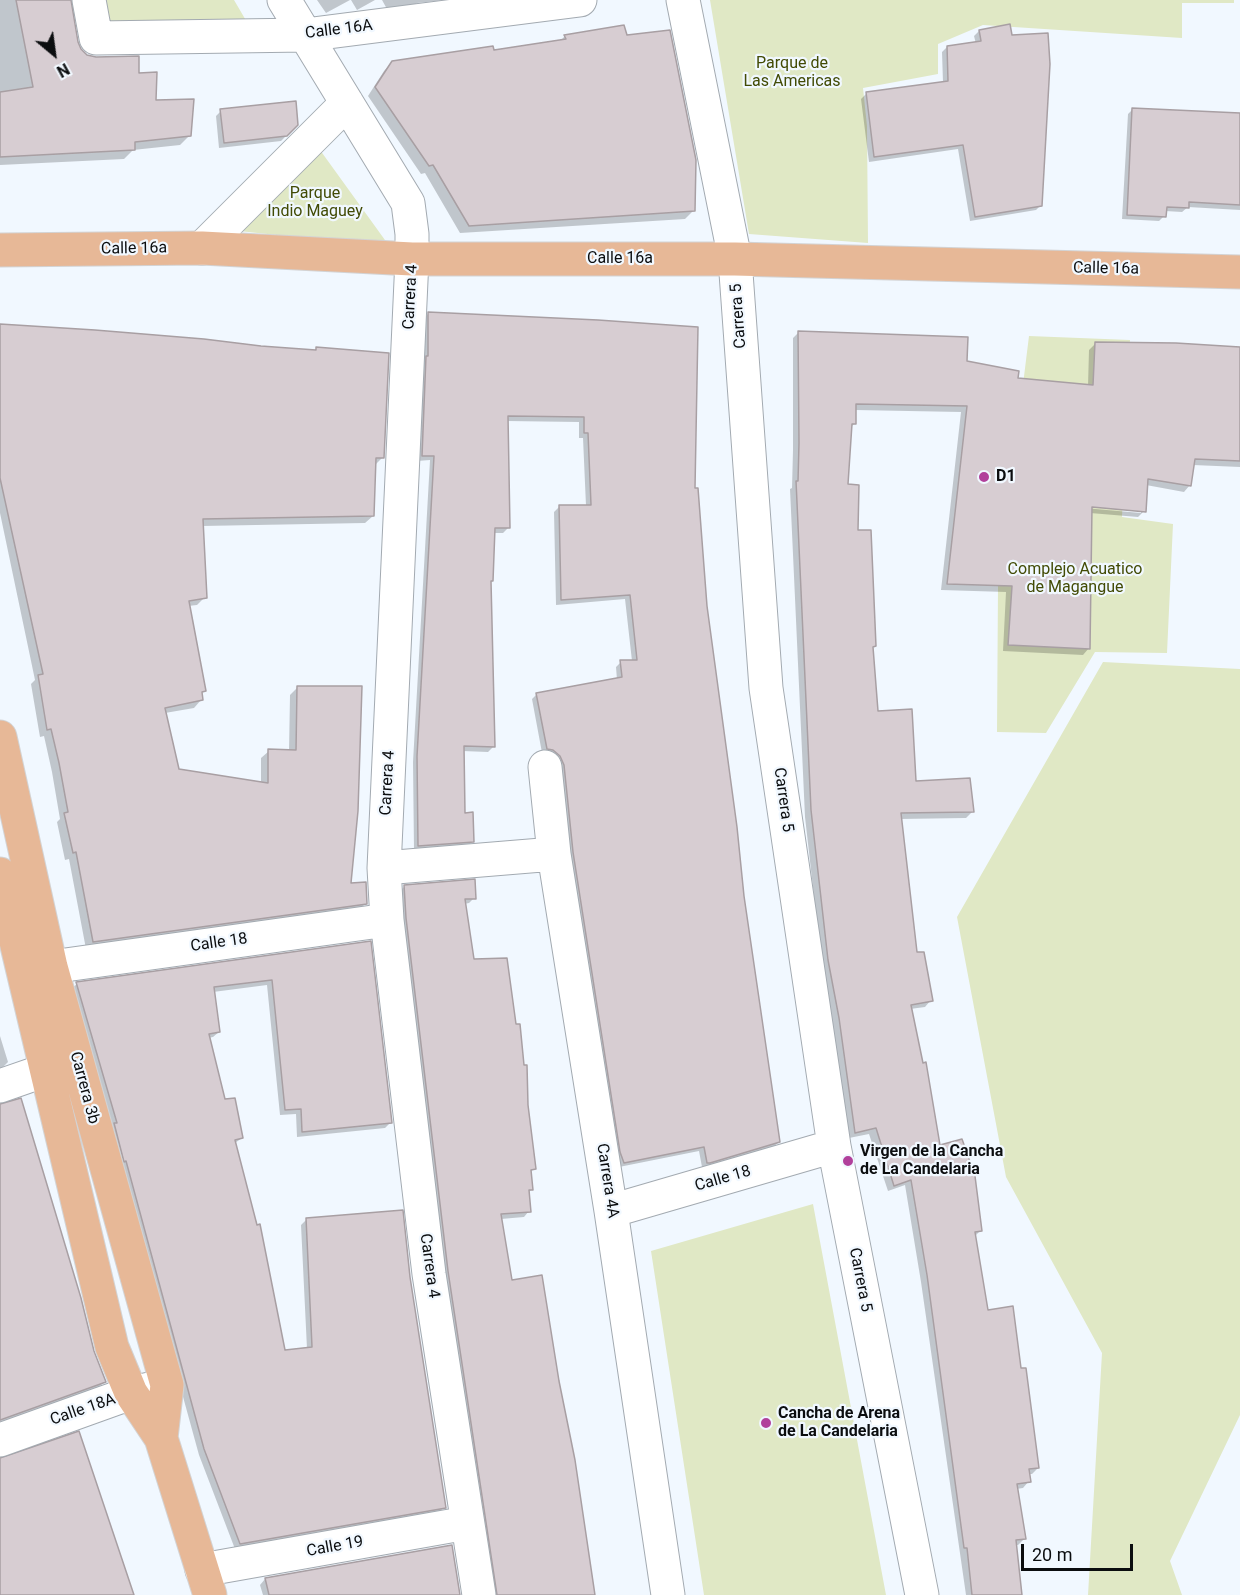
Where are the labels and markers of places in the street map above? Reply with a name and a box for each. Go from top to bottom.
place label: D1 [996,467,1016,487]
marker: D1 [977,470,991,484]
place label: Virgen de la Cancha de La Candelaria [860,1142,1003,1180]
marker: Virgen de la Cancha de La Candelaria [841,1154,855,1168]
place label: Cancha de Arena de La Candelaria [778,1404,900,1442]
marker: Cancha de Arena de La Candelaria [759,1416,773,1430]

